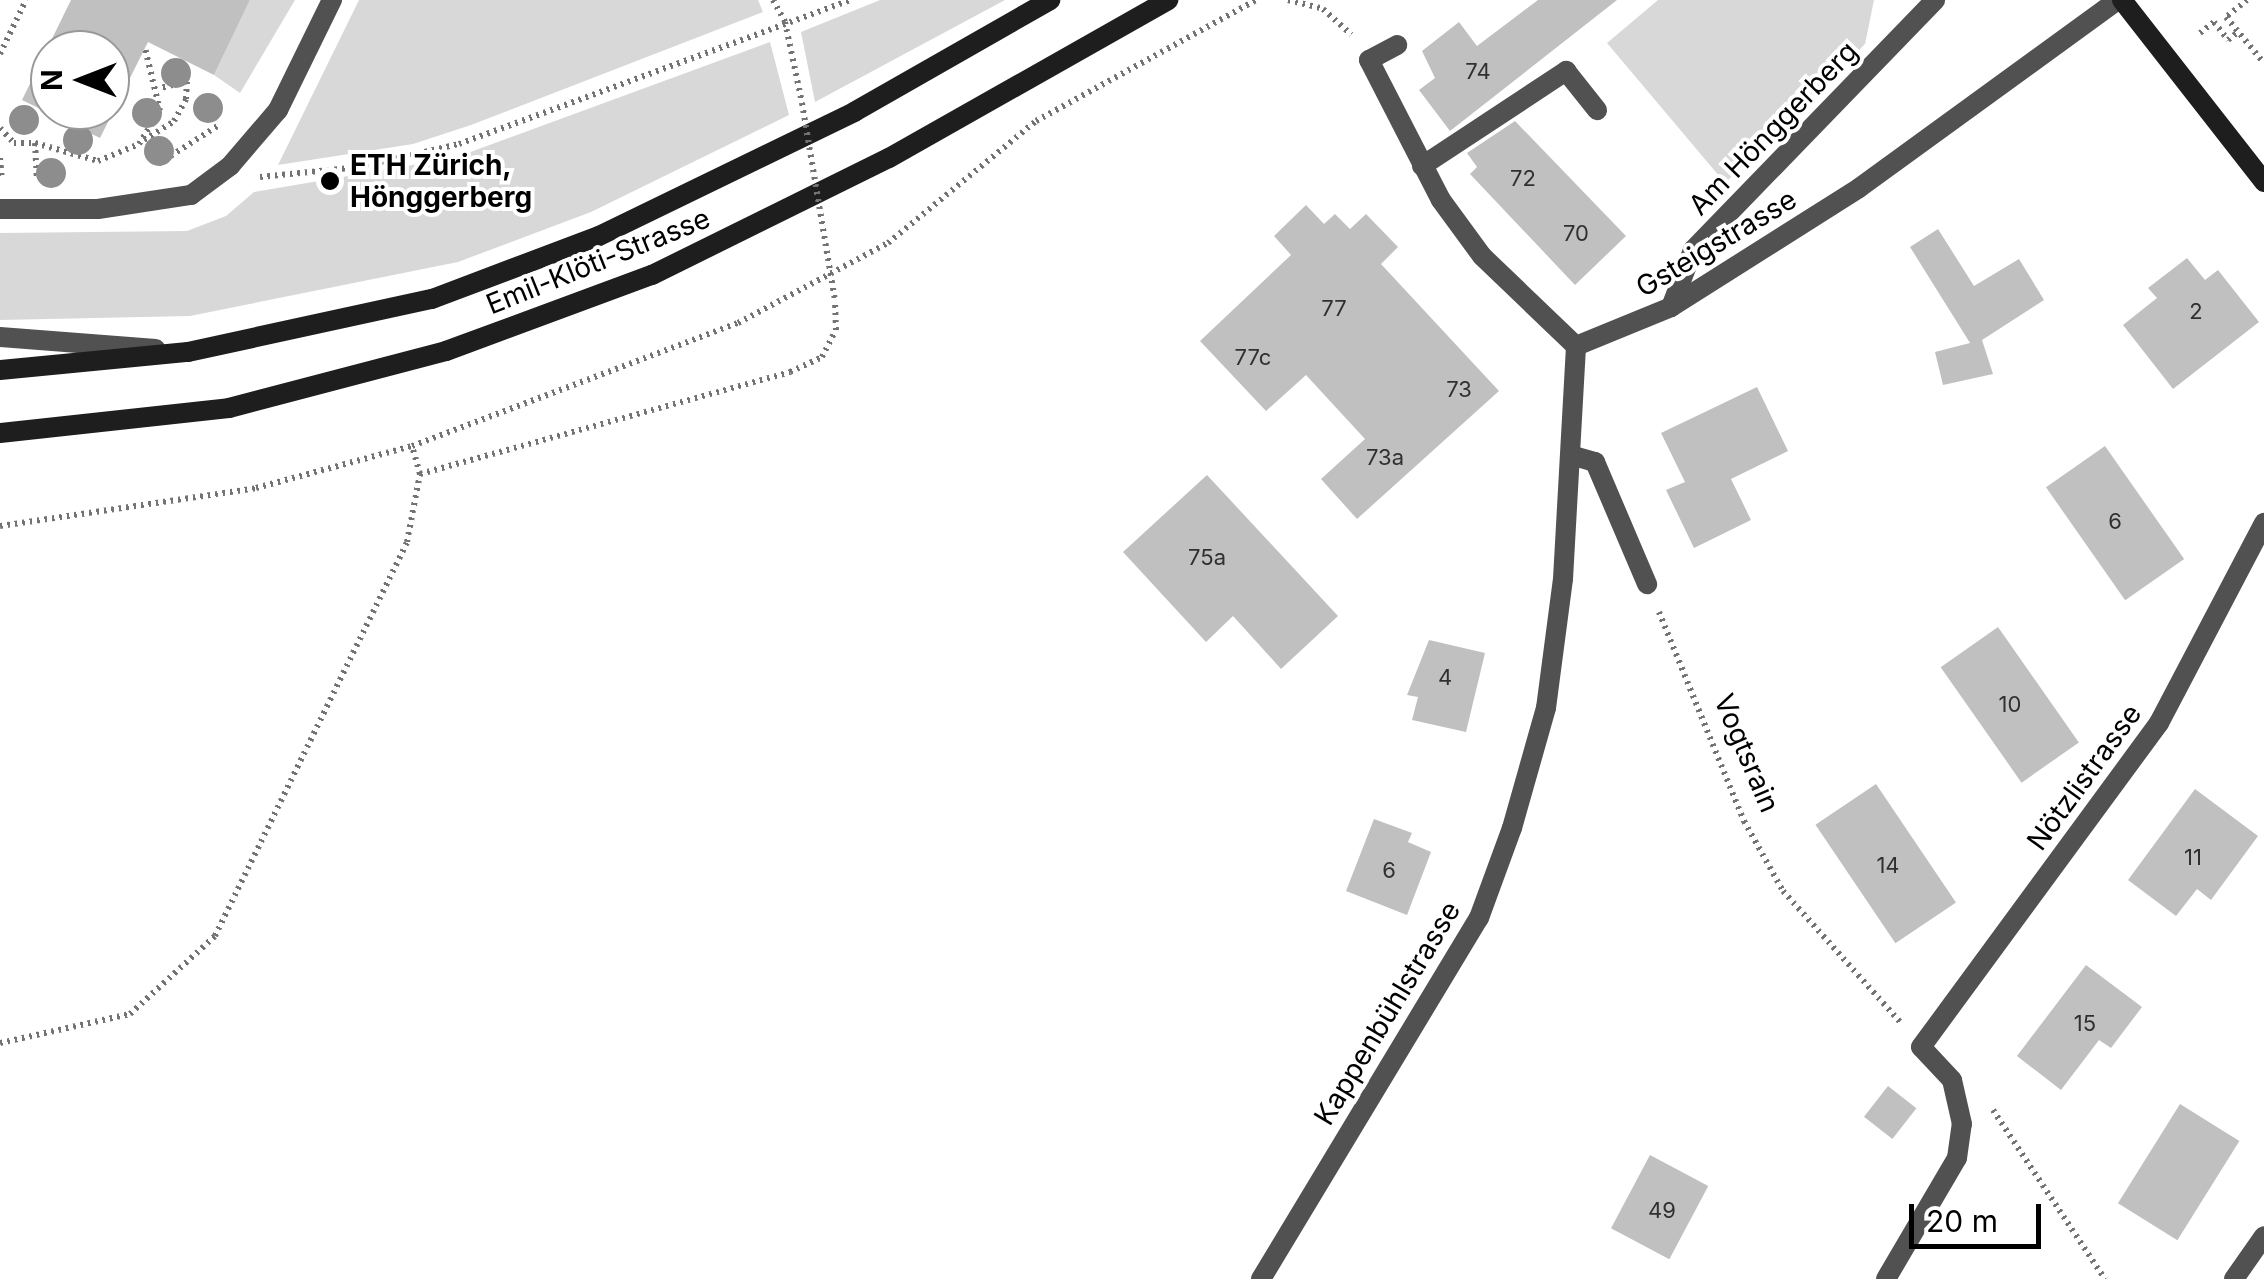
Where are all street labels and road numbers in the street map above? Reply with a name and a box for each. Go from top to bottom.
street label: Am Hönggerberg [1682,34,1864,222]
street label: Gsteigstrasse [1630,182,1802,304]
street label: Emil-Klöti-Strasse [481,201,715,321]
street label: Vogtsrain [1707,689,1787,817]
street label: Nötzlistrasse [2020,697,2148,857]
street label: Kappenbühlstrasse [1307,895,1467,1131]

